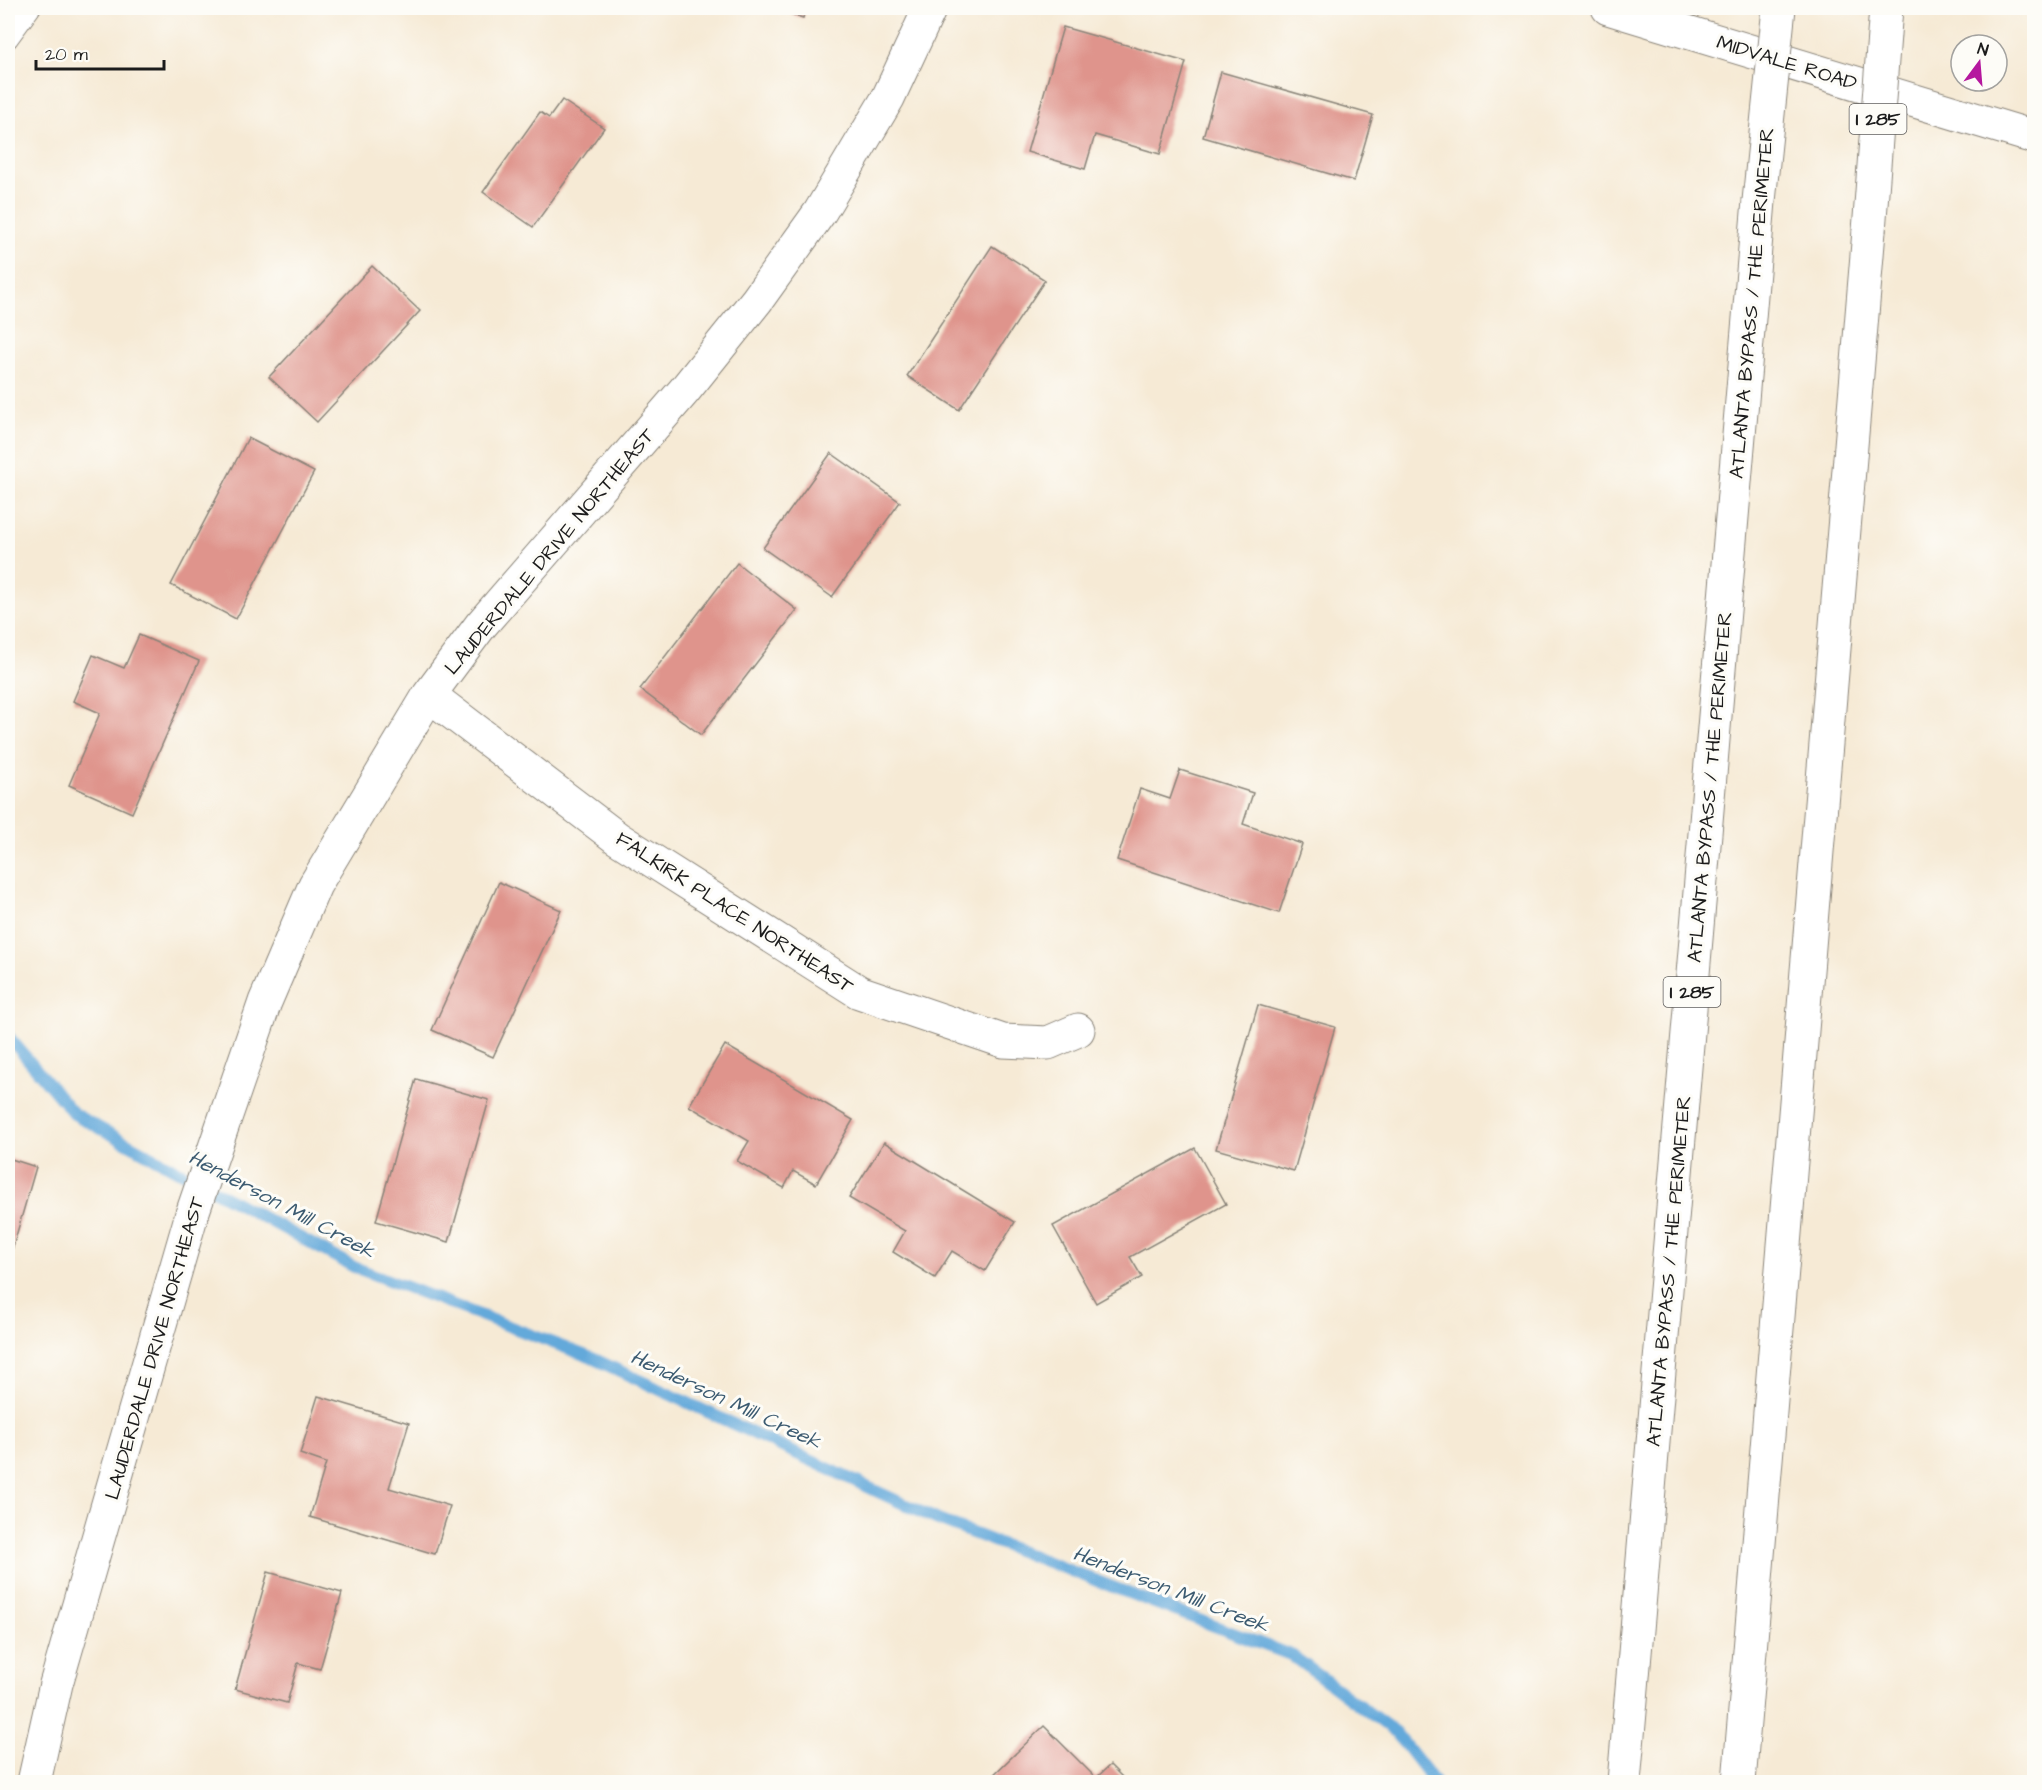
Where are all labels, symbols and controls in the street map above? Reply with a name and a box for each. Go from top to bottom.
street label: MIDVALE ROAD [1713,28,1860,98]
scale bar [36,33,164,71]
north arrow [1949,33,2009,93]
text: N [1975,38,1991,61]
text: 20 m [45,42,88,67]
road number: I 285 [1850,104,1906,134]
street label: ATLANTA BYPASS / THE PERIMETER [1723,126,1781,480]
street label: LAUDERDALE DRIVE NORTHEAST [438,422,662,681]
street label: ATLANTA BYPASS / THE PERIMETER [1681,610,1739,964]
street label: FALKIRK PLACE NORTHEAST [610,825,859,1001]
road number: I 285 [1664,977,1720,1007]
street label: ATLANTA BYPASS / THE PERIMETER [1640,1094,1698,1448]
water label: Henderson Mill Creek [183,1143,381,1266]
street label: LAUDERDALE DRIVE NORTHEAST [98,1193,212,1503]
water label: Henderson Mill Creek [626,1343,827,1457]
water label: Henderson Mill Creek [1069,1539,1274,1641]

